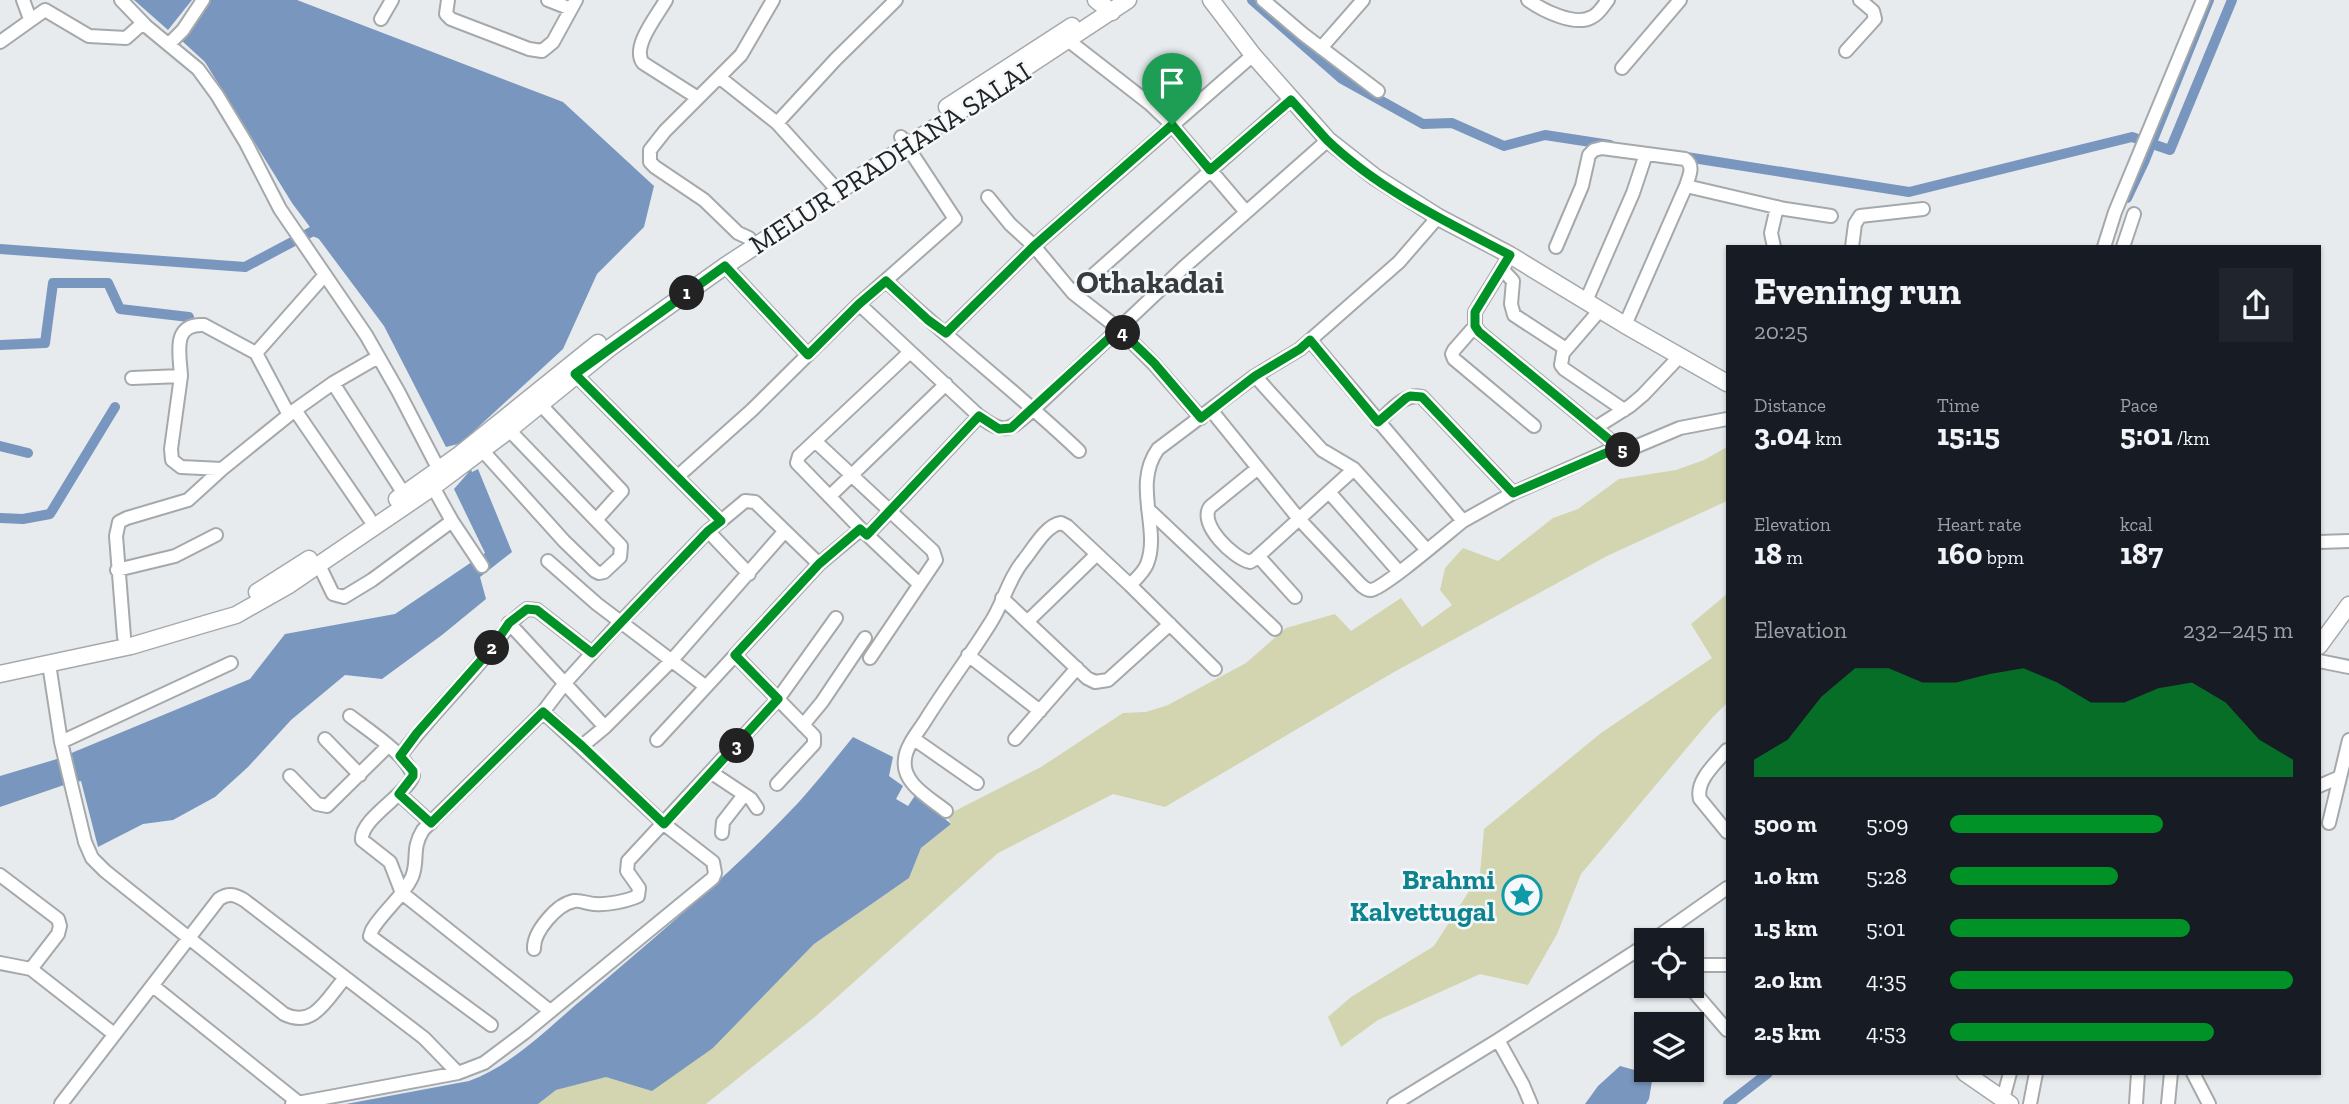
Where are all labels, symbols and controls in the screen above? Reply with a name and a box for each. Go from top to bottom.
pin [1142,53,1202,125]
street label: MELUR PRADHANA SALAI [743,55,1037,261]
icon: arrive [1153,64,1191,102]
district label: Othakadai [1076,263,1224,301]
text: Evening run [1754,268,1961,314]
button: share [2219,268,2293,342]
pin: 1 [670,276,704,310]
text: 1 [683,281,690,304]
pin: 4 [1106,316,1140,350]
text: 20:25 [1754,317,1808,345]
text: 4 [1117,321,1128,344]
text: Distance [1754,394,1826,417]
text: Time [1937,394,1979,417]
text: Pace [2120,394,2158,417]
text: 3.04 [1754,417,1811,453]
text: 15:15 [1937,417,2000,453]
text: 5:01 [2120,417,2173,453]
text: km [1811,427,1842,450]
text: /km [2173,427,2210,450]
pin: 5 [1606,433,1640,468]
text: 5 [1618,438,1627,461]
text: Elevation [1754,513,1831,536]
text: Heart rate [1937,513,2022,536]
text: kcal [2120,513,2153,536]
text: 18 [1754,536,1782,572]
text: 160 [1937,536,1982,572]
text: 187 [2120,536,2163,572]
text: m [1782,546,1803,569]
text: bpm [1982,546,2024,569]
text: Elevation [1754,616,1847,644]
text: 232–245 m [2183,616,2293,644]
pin: 2 [475,630,510,666]
text: 2 [486,636,497,659]
pin: 3 [720,728,754,764]
text: 3 [731,734,742,757]
text: 500 m [1754,810,1817,838]
text: 5:09 [1866,810,1908,838]
text: 1.0 km [1754,862,1819,890]
text: 5:28 [1866,862,1907,890]
place label: Brahmi Kalvettugal [1350,863,1495,928]
place icon: Brahmi Kalvettugal [1501,874,1543,916]
text: 1.5 km [1754,914,1818,942]
text: 5:01 [1866,914,1905,942]
map controls [1634,928,1704,1082]
button: locate [1634,928,1704,998]
text: 2.0 km [1754,966,1822,994]
text: 4:35 [1866,966,1907,994]
button: layers [1634,1012,1704,1082]
text: 2.5 km [1754,1018,1821,1046]
text: 4:53 [1866,1018,1907,1046]

